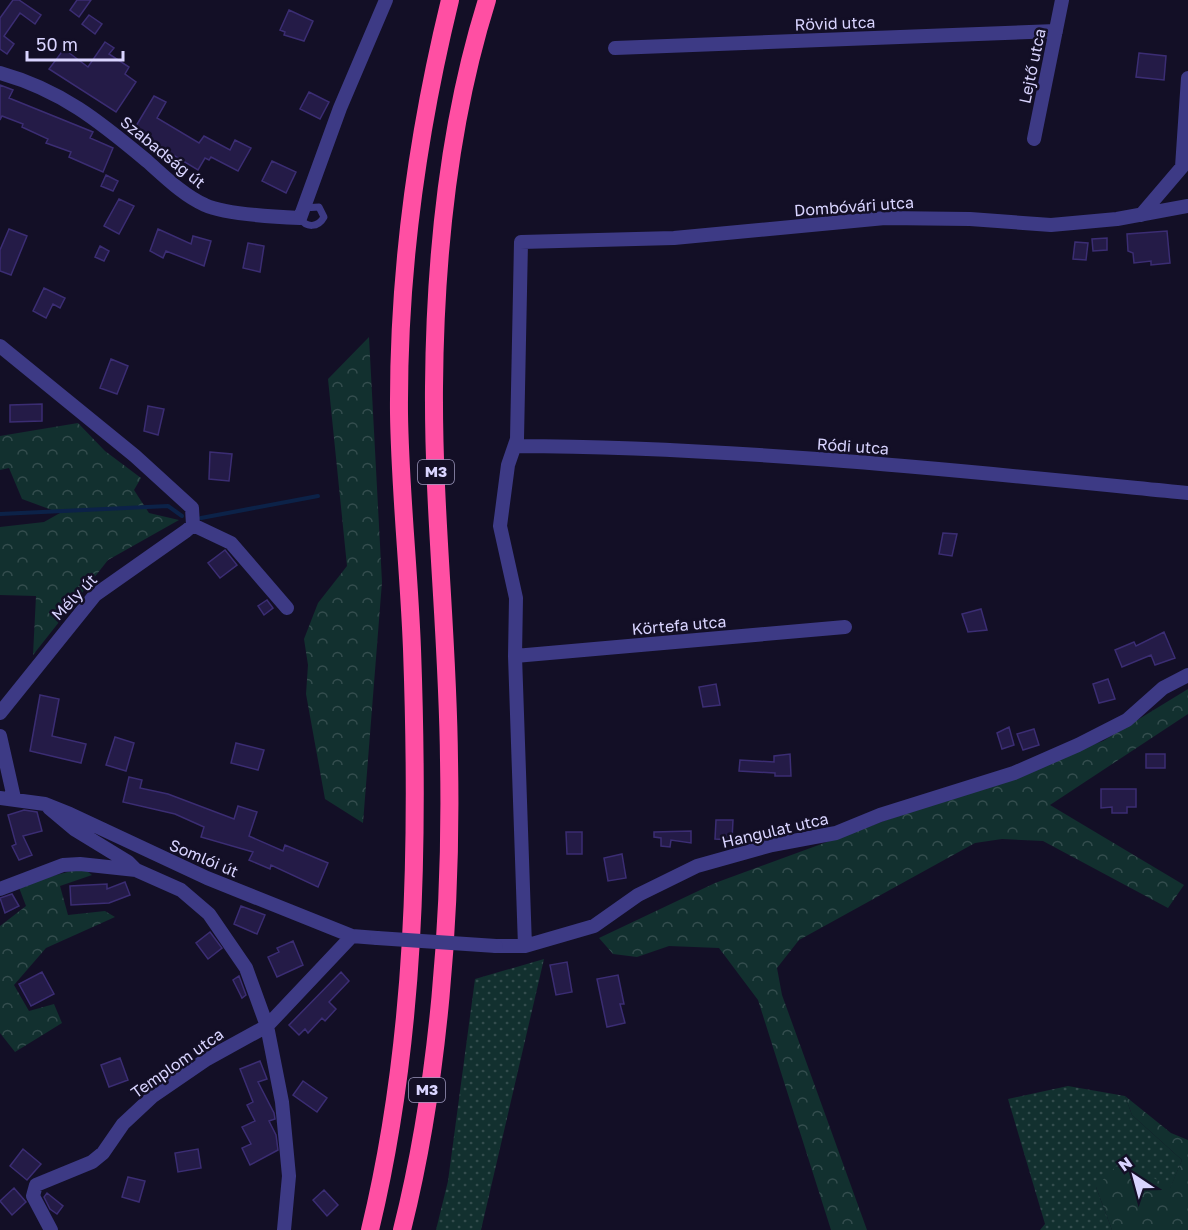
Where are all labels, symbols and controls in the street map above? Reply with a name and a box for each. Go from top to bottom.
street label: Rövid utca [794,12,876,34]
scale bar [27,24,123,62]
street label: Lejtő utca [1014,27,1050,105]
text: 50 m [36,33,78,55]
street label: Szabadság út [117,112,209,192]
street label: Dombóvári utca [793,192,915,220]
street label: Ródi utca [816,434,890,458]
road number: M3 [418,460,454,484]
street label: Mély út [47,570,101,624]
street label: Körtefa utca [631,611,727,639]
street label: Hangulat utca [720,808,830,852]
street label: Somlói út [167,835,241,881]
street label: Templom utca [127,1024,227,1102]
road number: M3 [409,1078,445,1102]
north arrow [1104,1146,1164,1206]
text: N [1114,1152,1136,1176]

